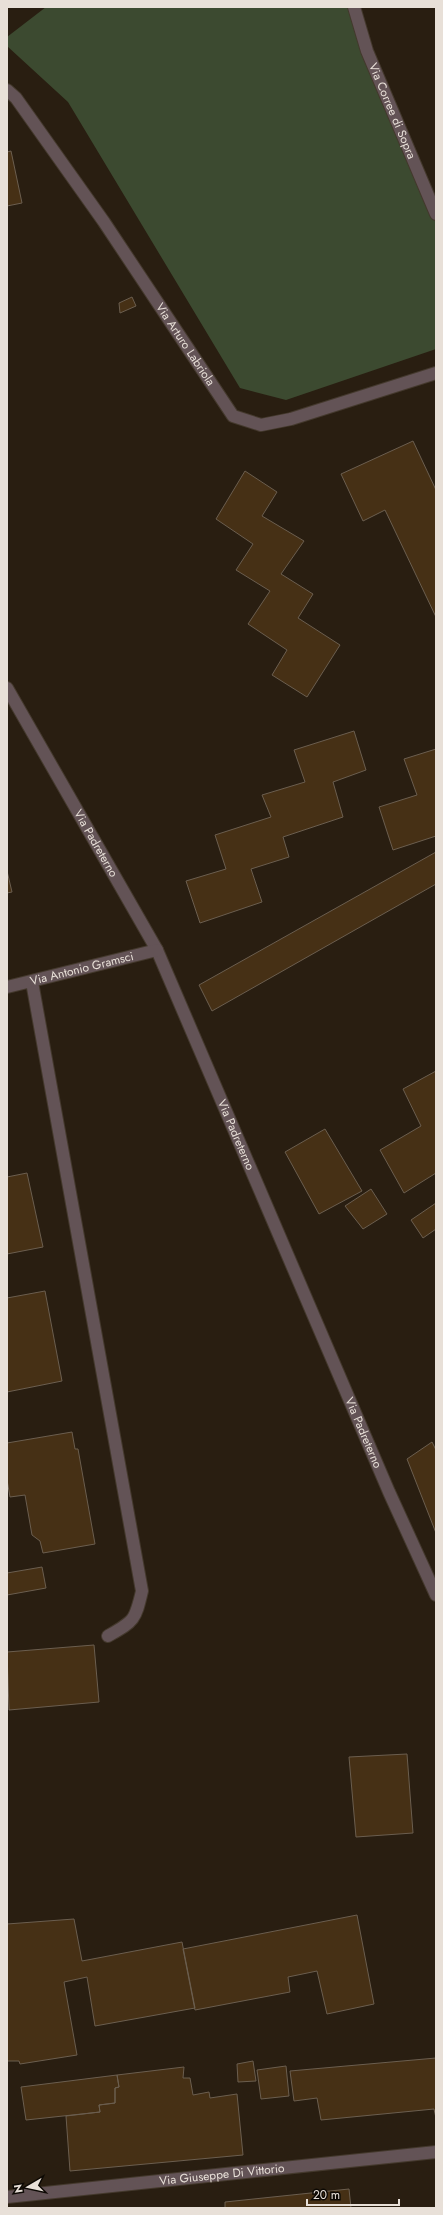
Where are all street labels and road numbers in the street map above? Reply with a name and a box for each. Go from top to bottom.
street label: Via Corree di Sopra [364,60,421,162]
street label: Via Arturo Labriola [151,299,220,390]
street label: Via Padreterno [69,806,123,881]
street label: Via Antonio Gramsci [28,947,135,990]
street label: Via Padreterno [213,1097,259,1174]
street label: Via Padreterno [341,1394,387,1471]
street label: Via Giuseppe Di Vittorio [158,2159,286,2190]

